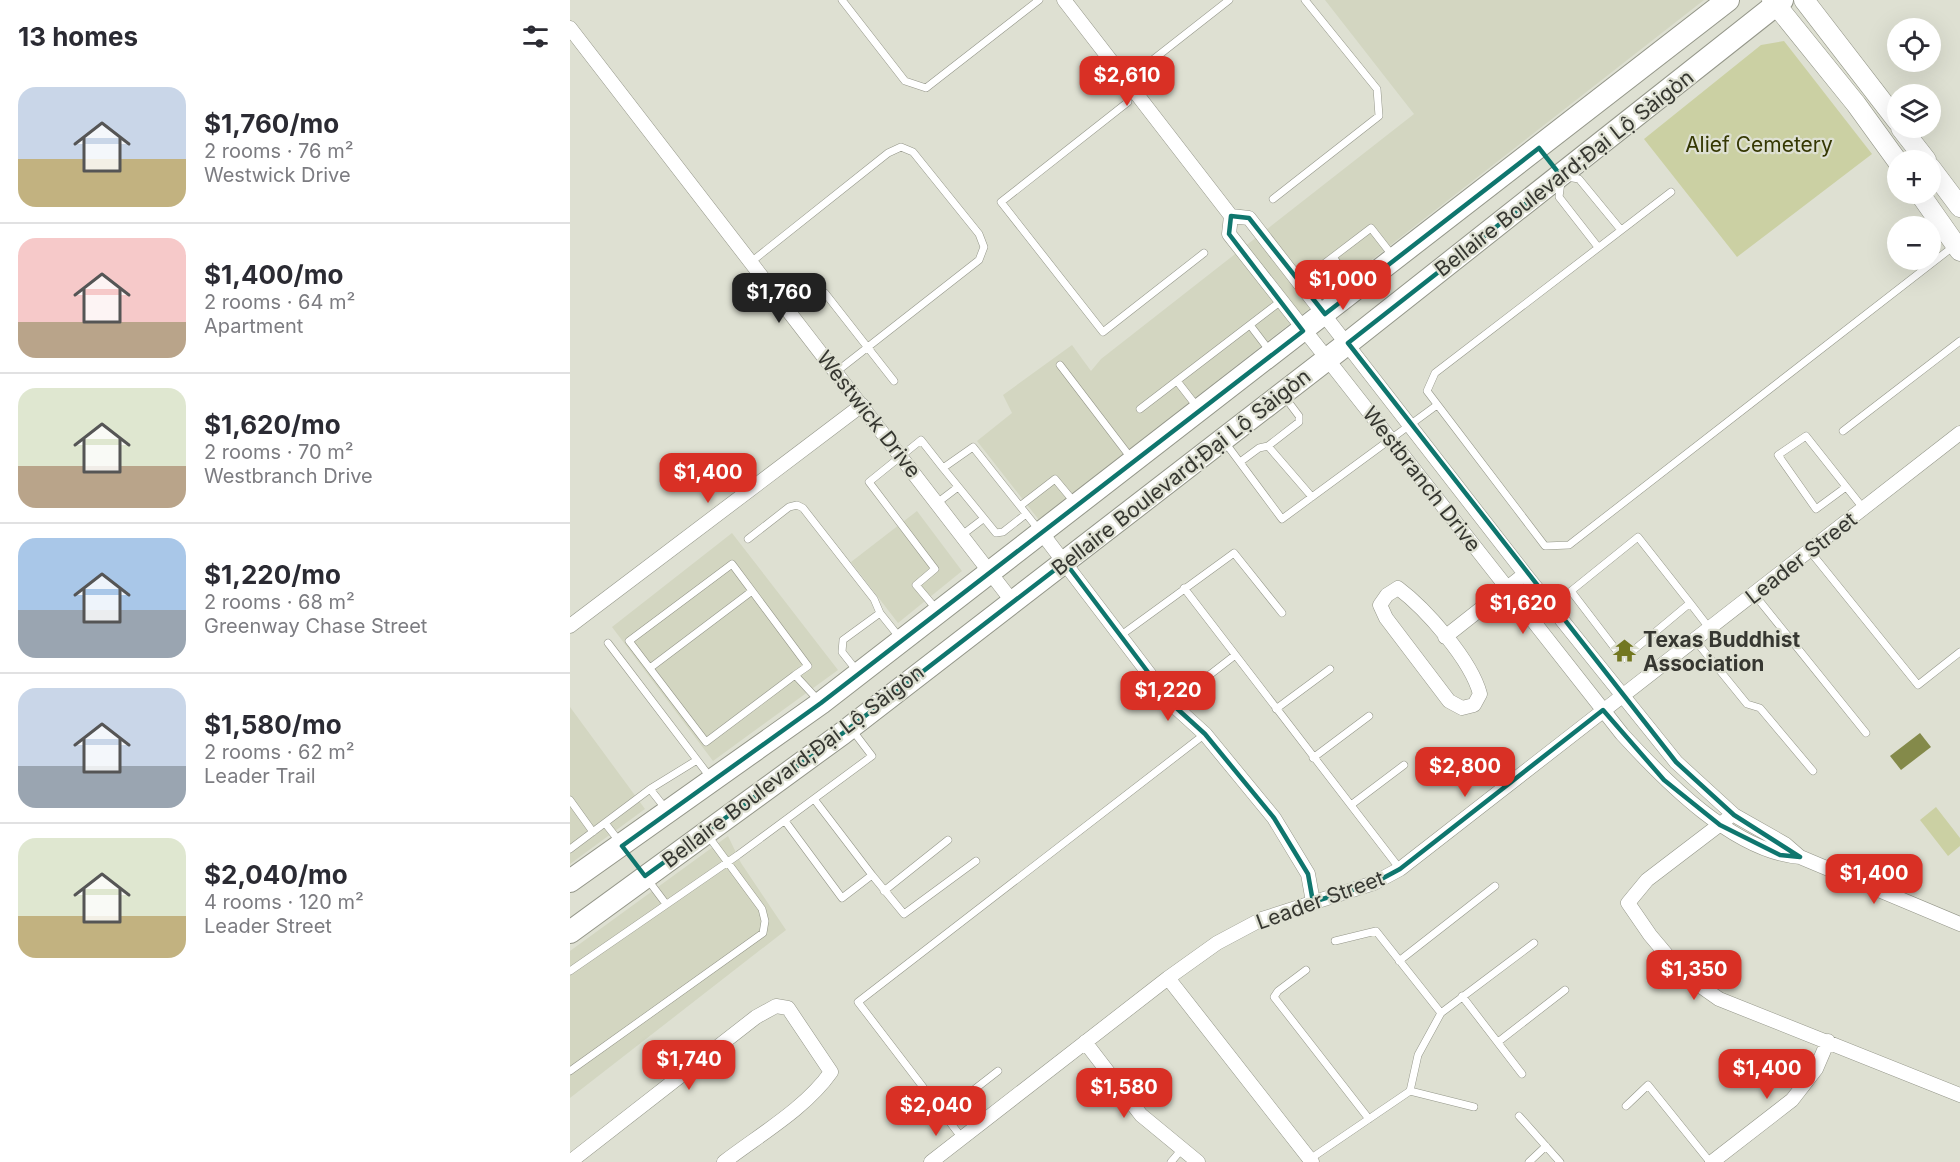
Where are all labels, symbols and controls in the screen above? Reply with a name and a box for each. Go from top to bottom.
map controls [1887,18,1941,270]
button: locate [1887,18,1941,72]
icon: filters [519,20,552,53]
text: 13 homes [18,21,138,52]
pin: $2,610 [1078,56,1176,107]
text: $2,610 [1094,63,1160,87]
street label: Bellaire Boulevard;Đại Lộ Sàigòn [1430,64,1698,282]
button: layers [1887,84,1941,138]
text: $1,760/mo [204,108,339,139]
icon: home [66,111,138,183]
park label: Alief Cemetery [1685,132,1833,157]
text: 2 rooms · 76 m² [204,139,353,163]
button: + [1887,150,1941,204]
text: Westwick Drive [204,163,351,187]
button: − [1887,216,1941,270]
text: $1,400/mo [204,259,343,290]
pin: $1,000 [1294,260,1392,311]
icon: home [66,262,138,334]
text: $1,000 [1309,267,1377,291]
pin: $1,760 [730,273,828,324]
text: $1,760 [746,280,812,304]
text: 2 rooms · 64 m² [204,290,355,314]
text: Apartment [204,314,303,338]
street label: Westwick Drive [812,346,926,482]
street label: Bellaire Boulevard;Đại Lộ Sàigòn [1047,363,1315,581]
street label: Westbranch Drive [1358,401,1486,557]
text: $1,620/mo [204,409,341,440]
icon: home [66,412,138,484]
text: 2 rooms · 70 m² [204,440,354,464]
pin: $1,400 [659,453,757,504]
text: $1,400 [674,460,742,484]
text: Westbranch Drive [204,464,373,488]
street label: Leader Street [1740,507,1862,609]
text: $1,220/mo [204,559,341,590]
icon: home [66,562,138,634]
pin: $1,620 [1474,584,1572,635]
text: 2 rooms · 68 m² [204,590,355,614]
text: $1,620 [1490,591,1556,615]
text: Greenway Chase Street [204,614,427,638]
place label: Texas Buddhist Association [1643,627,1801,676]
temple icon: Texas Buddhist Association [1612,638,1638,664]
street label: Bellaire Boulevard;Đại Lộ Sàigòn [657,659,929,873]
pin: $1,220 [1119,671,1217,722]
text: $1,220 [1134,678,1202,702]
text: $1,580/mo [204,709,342,740]
icon: home [66,712,138,784]
text: 2 rooms · 62 m² [204,740,355,764]
pin: $2,800 [1416,747,1514,798]
text: $2,800 [1429,754,1501,778]
text: Leader Trail [204,764,316,788]
pin: $1,400 [1825,854,1923,905]
text: $2,040/mo [204,859,348,890]
text: $1,400 [1840,861,1908,885]
icon: home [66,862,138,934]
street label: Leader Street [1253,865,1387,935]
text: 4 rooms · 120 m² [204,890,364,914]
text: Leader Street [204,914,332,938]
pin: $1,350 [1645,950,1743,1001]
text: $1,350 [1660,957,1728,981]
pin: $1,740 [640,1040,738,1091]
text: $1,740 [656,1047,722,1071]
pin: $1,400 [1718,1049,1816,1100]
text: $1,400 [1733,1056,1801,1080]
pin: $1,580 [1075,1068,1173,1119]
text: $1,580 [1090,1075,1158,1099]
pin: $2,040 [887,1086,985,1137]
text: $2,040 [900,1093,972,1117]

